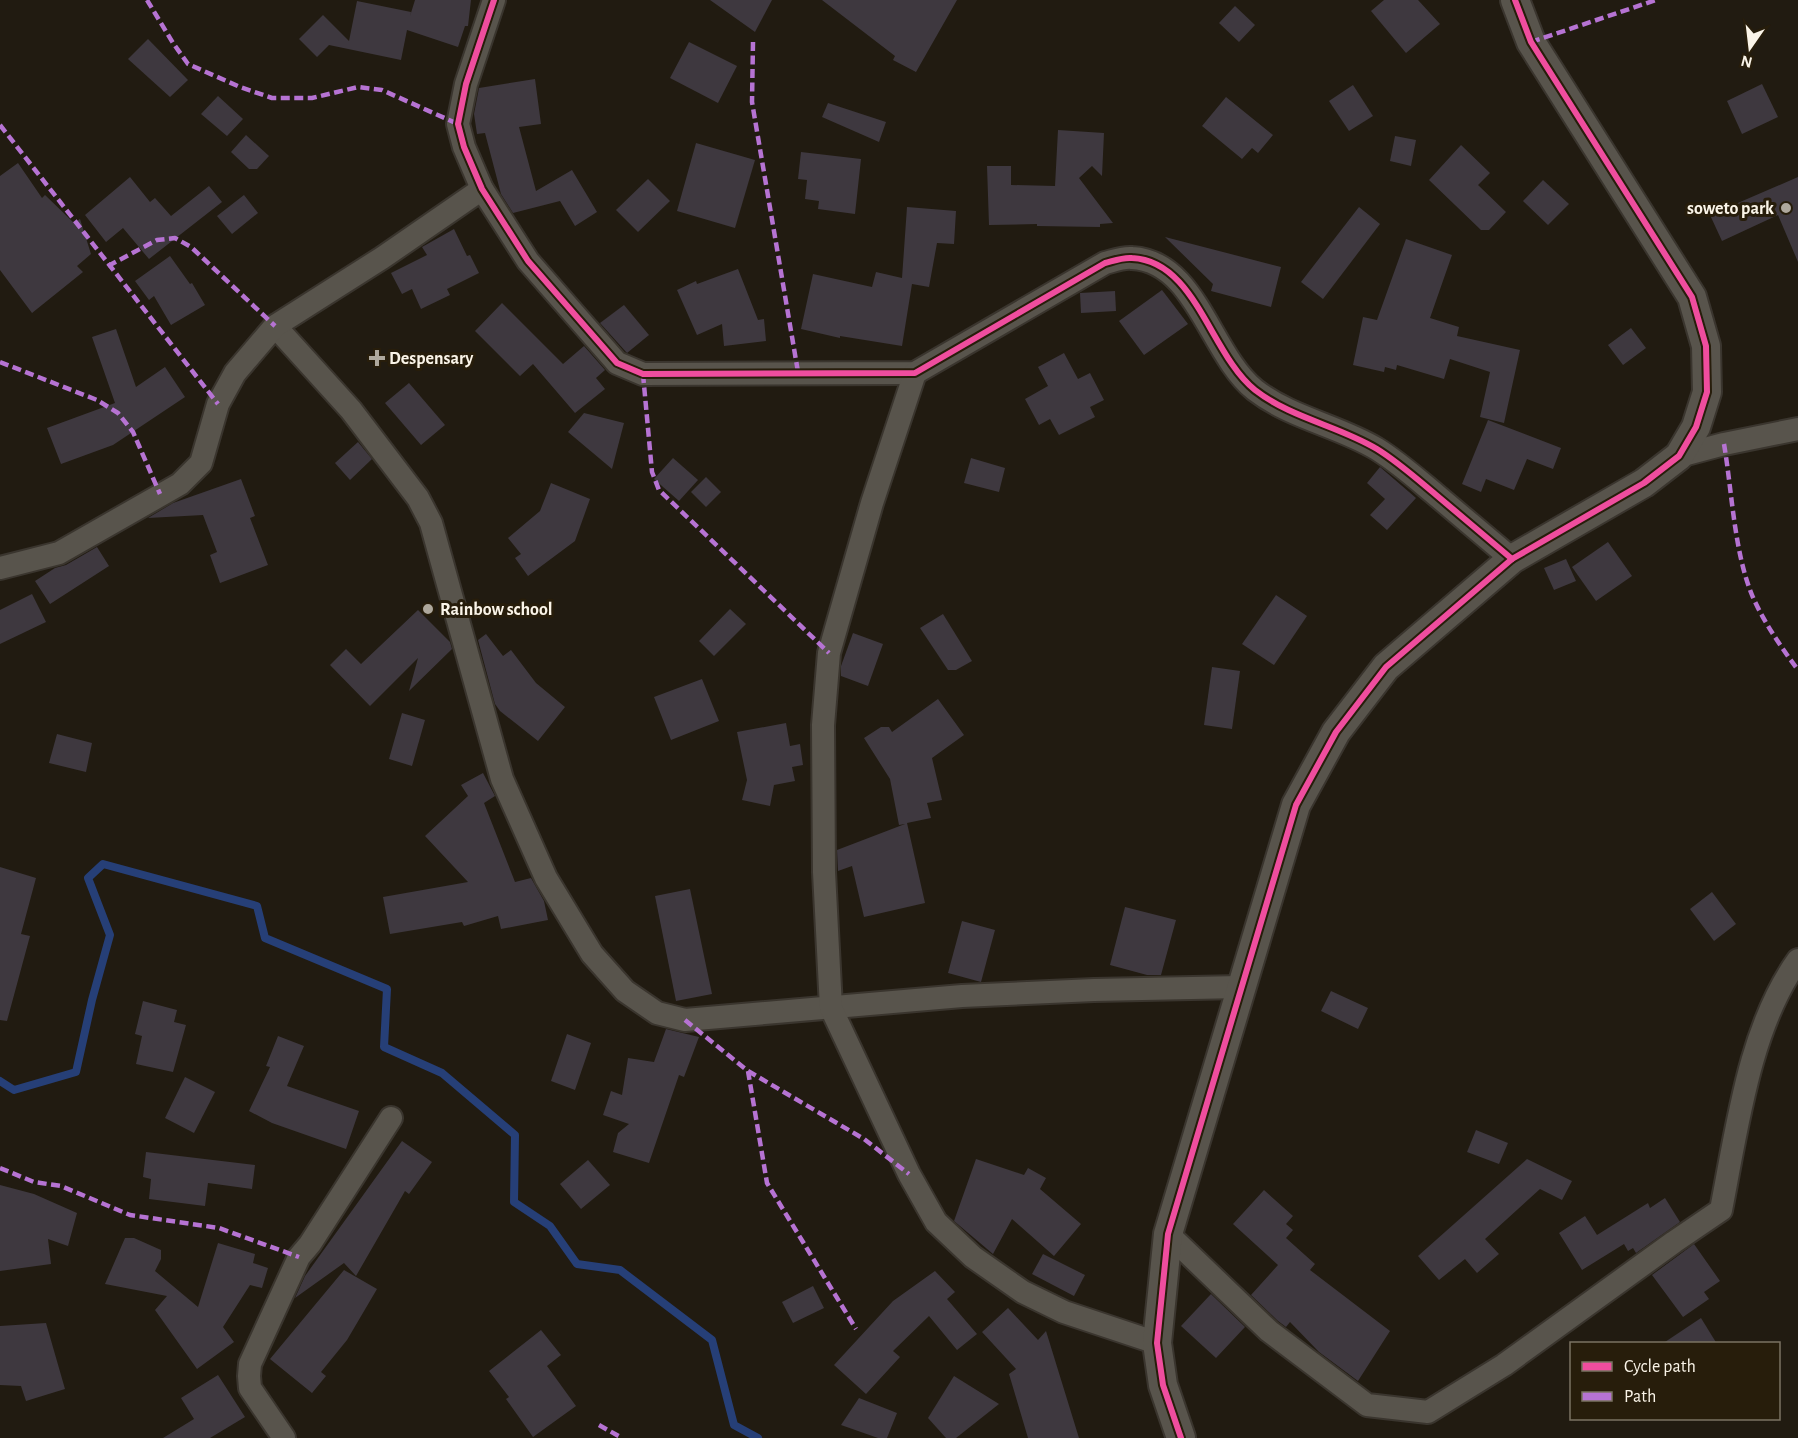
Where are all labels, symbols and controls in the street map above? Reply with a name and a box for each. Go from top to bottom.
north arrow [1720,18,1780,78]
text: N [1739,52,1754,71]
place label: soweto park [1687,200,1774,218]
marker: soweto park [1779,201,1793,215]
place label: Despensary [389,350,474,368]
marker: Despensary [370,351,384,365]
place label: Rainbow school [440,601,553,619]
marker: Rainbow school [421,602,435,616]
legend [1570,1342,1780,1420]
text: Cycle path [1624,1358,1696,1376]
text: Path [1624,1388,1656,1406]

